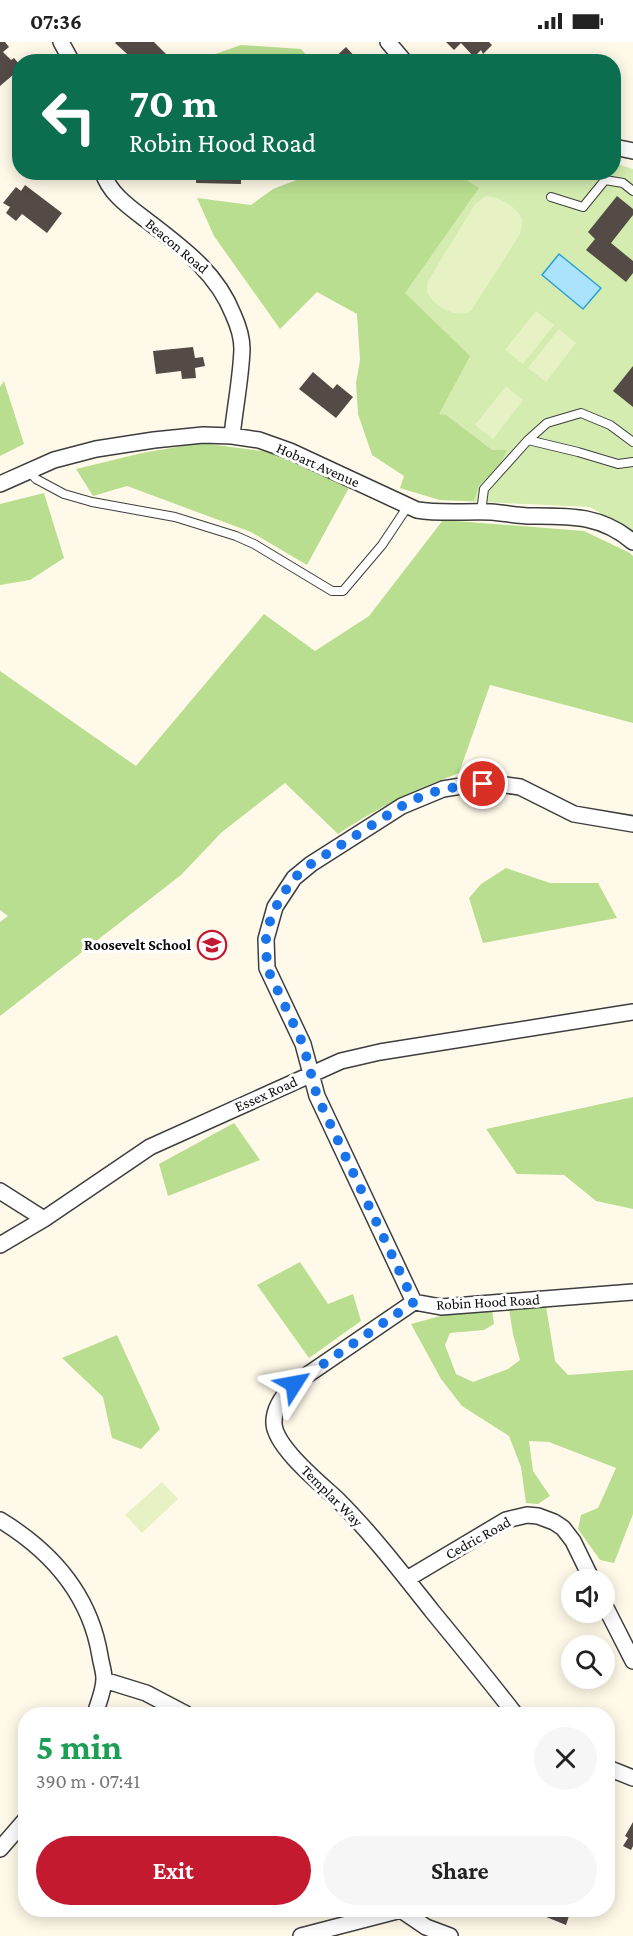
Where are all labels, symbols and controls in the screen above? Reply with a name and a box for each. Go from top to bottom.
text: 07:36 [30,9,82,34]
icon: left [30,78,108,156]
text: 70 m [129,79,218,126]
text: Robin Hood Road [129,128,316,158]
street label: Beacon Road [143,215,212,277]
street label: Hobart Avenue [274,440,362,491]
pin [457,758,508,809]
icon: arrive [466,767,499,800]
school or university icon: Roosevelt School [196,929,228,961]
place label: Roosevelt School [84,937,192,953]
street label: Essex Road [232,1073,300,1115]
street label: Robin Hood Road [436,1291,540,1313]
position arrow [262,1352,326,1416]
street label: Templar Way [297,1462,366,1531]
street label: Cedric Road [443,1514,513,1562]
map controls [561,1569,615,1689]
button: sound [561,1569,615,1623]
button: search [561,1635,615,1689]
text: 5 min [36,1727,122,1767]
button: close [534,1727,597,1790]
text: 390 m · 07:41 [36,1770,140,1792]
button: Exit [36,1836,311,1905]
button: Share [323,1836,597,1905]

